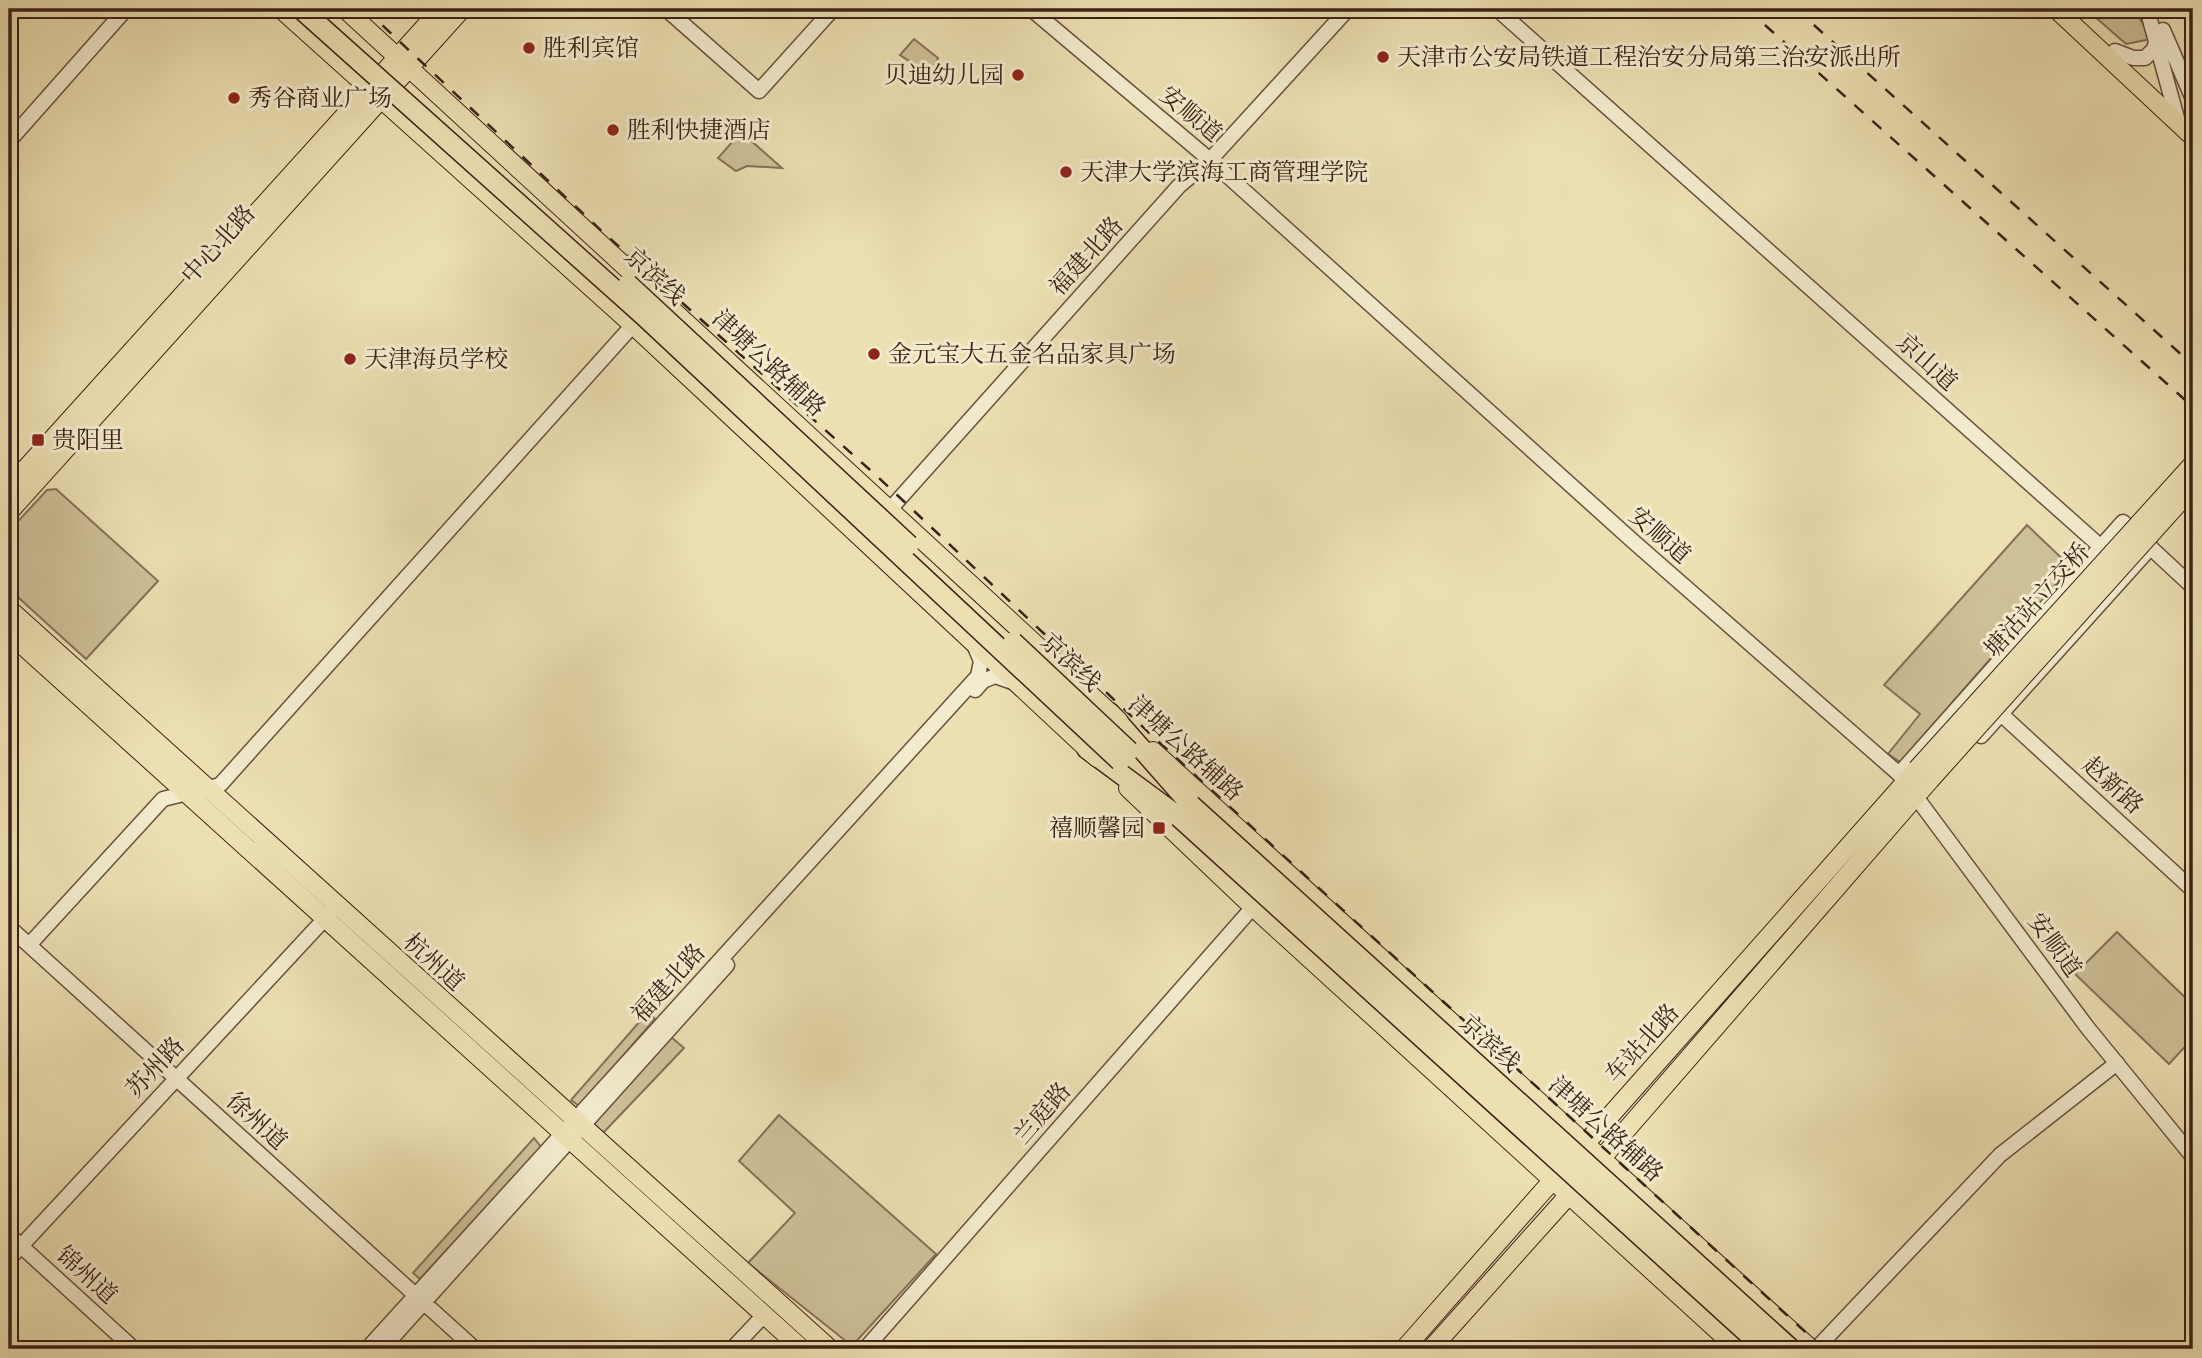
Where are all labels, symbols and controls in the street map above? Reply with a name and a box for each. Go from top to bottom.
place label: 胜利宾馆 [543,35,639,62]
marker: 胜利宾馆 [521,40,537,56]
place label: 天津市公安局铁道工程治安分局第三治安派出所 [1397,44,1901,71]
marker: 天津市公安局铁道工程治安分局第三治安派出所 [1375,49,1391,65]
place label: 贝迪幼儿园 [884,62,1004,89]
marker: 贝迪幼儿园 [1010,67,1026,83]
street label: 安顺道 [1154,81,1227,148]
place label: 秀谷商业广场 [248,85,392,112]
marker: 秀谷商业广场 [226,90,242,106]
place label: 胜利快捷酒店 [627,117,771,144]
marker: 胜利快捷酒店 [605,122,621,138]
place label: 天津大学滨海工商管理学院 [1080,159,1368,186]
marker: 天津大学滨海工商管理学院 [1058,164,1074,180]
street label: 中心北路 [176,200,261,289]
street label: 福建北路 [1044,212,1129,301]
street label: 京滨线 [619,242,690,310]
street label: 津塘公路辅路 [707,304,831,422]
street label: 京山道 [1891,328,1962,396]
place label: 金元宝大五金名品家具广场 [888,341,1176,368]
place label: 天津海员学校 [364,346,508,373]
marker: 金元宝大五金名品家具广场 [866,346,882,362]
marker: 天津海员学校 [342,351,358,367]
place label: 贵阳里 [52,427,124,454]
marker: 贵阳里 [30,432,46,448]
street label: 安顺道 [1624,502,1696,569]
street label: 塘沽站立交桥 [1979,538,2096,663]
street label: 京滨线 [1035,628,1106,697]
street label: 津塘公路辅路 [1123,690,1248,807]
street label: 赵新路 [2077,751,2148,819]
place label: 禧顺馨园 [1049,815,1145,842]
marker: 禧顺馨园 [1151,820,1167,836]
street label: 安顺道 [2023,908,2087,982]
street label: 杭州道 [398,928,469,996]
street label: 福建北路 [626,939,711,1028]
street label: 车站北路 [1600,999,1685,1088]
street label: 京滨线 [1454,1009,1525,1077]
street label: 苏州路 [121,1032,190,1103]
street label: 津塘公路辅路 [1543,1071,1668,1188]
street label: 兰庭路 [1009,1077,1076,1149]
street label: 徐州道 [221,1087,292,1155]
street label: 锦州道 [51,1241,122,1309]

